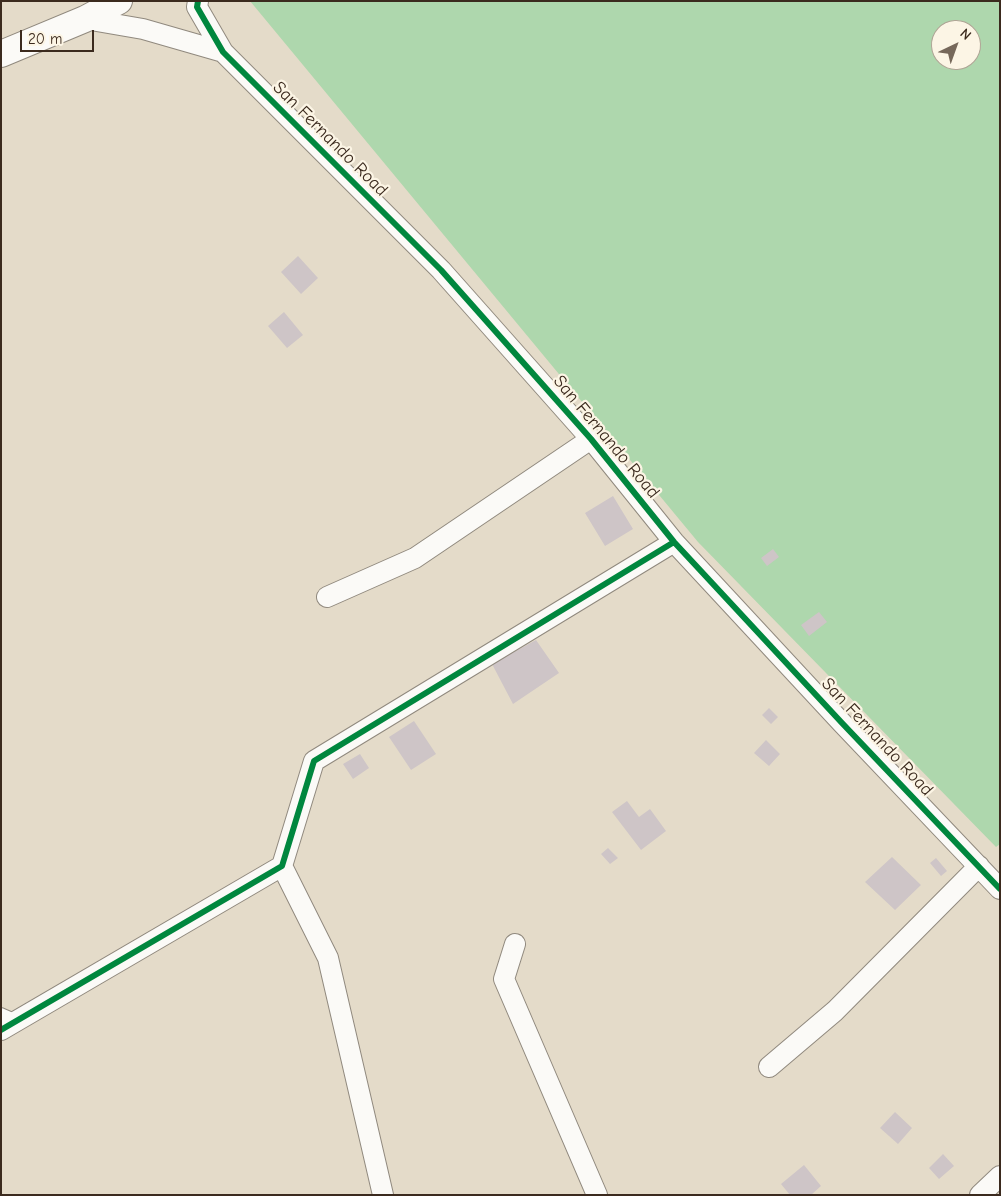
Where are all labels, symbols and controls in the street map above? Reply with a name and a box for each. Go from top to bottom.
scale bar [22,20,96,52]
north arrow [931,20,981,70]
text: N [957,25,975,44]
text: 20 m [28,30,62,48]
street label: San Fernando Road [268,77,392,201]
street label: San Fernando Road [548,371,664,503]
street label: San Fernando Road [817,673,937,801]

